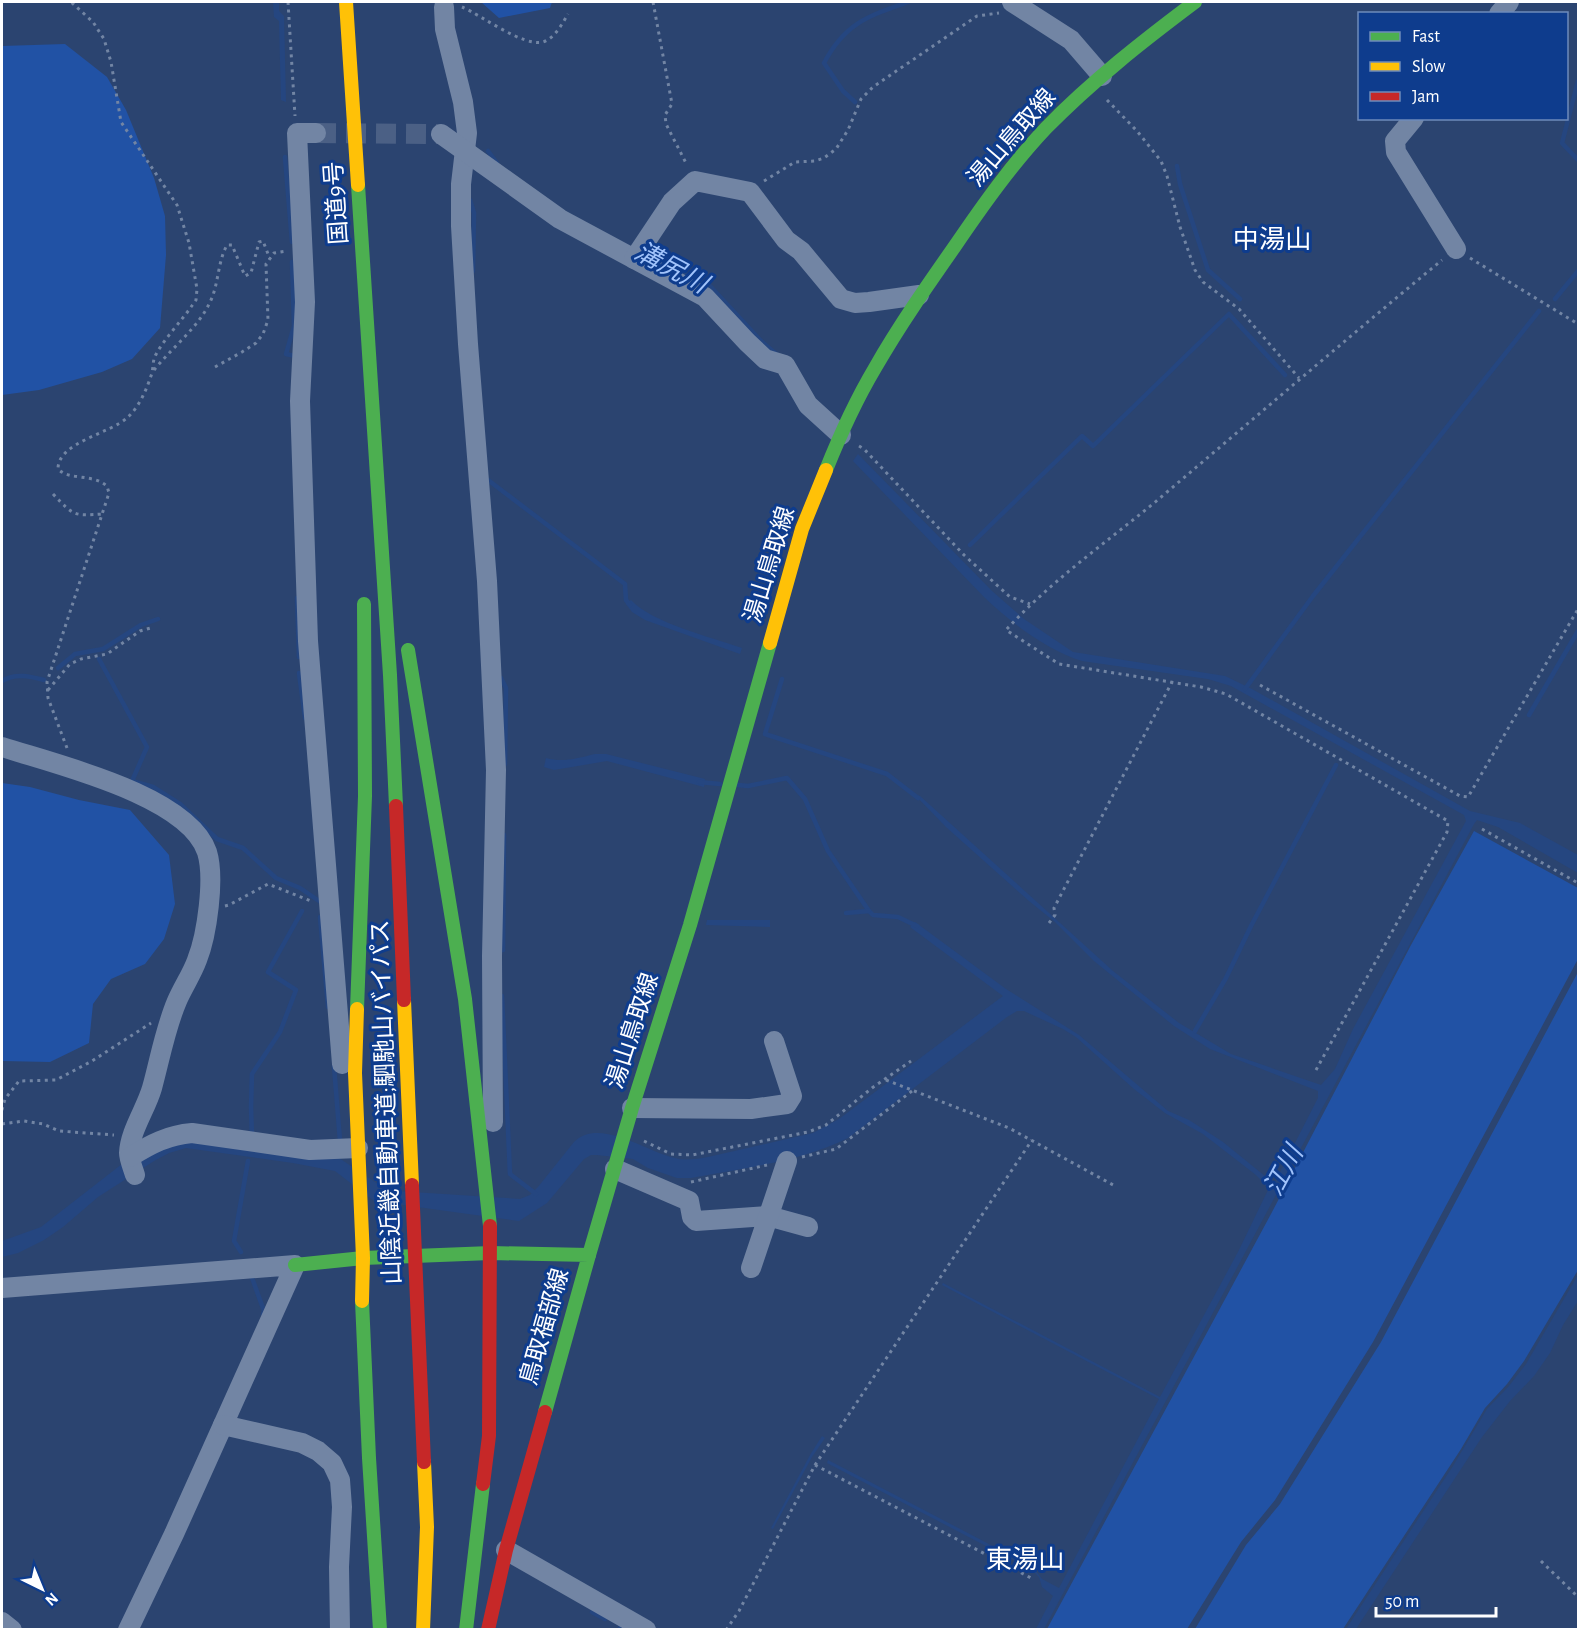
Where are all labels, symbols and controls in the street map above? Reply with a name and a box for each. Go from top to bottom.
legend [1358,12,1568,120]
text: Fast [1412,28,1440,46]
text: Slow [1412,58,1445,76]
street label: 湯山鳥取線 [962,84,1060,191]
text: Jam [1412,88,1440,106]
street label: 国道9号 [320,161,352,246]
district label: 中湯山 [1233,226,1311,253]
water label: 溝尻川 [630,237,715,299]
street label: 湯山鳥取線 [739,504,799,626]
street label: 山陰近畿自動車道;駟馳山バイパス [367,919,405,1285]
street label: 湯山鳥取線 [601,970,663,1092]
water label: 江川 [1259,1139,1309,1200]
street label: 鳥取福部線 [515,1265,573,1388]
district label: 東湯山 [986,1546,1064,1573]
north arrow [12,1559,72,1619]
scale bar [1376,1580,1496,1618]
text: N [42,1590,61,1609]
text: 50 m [1385,1593,1419,1611]

